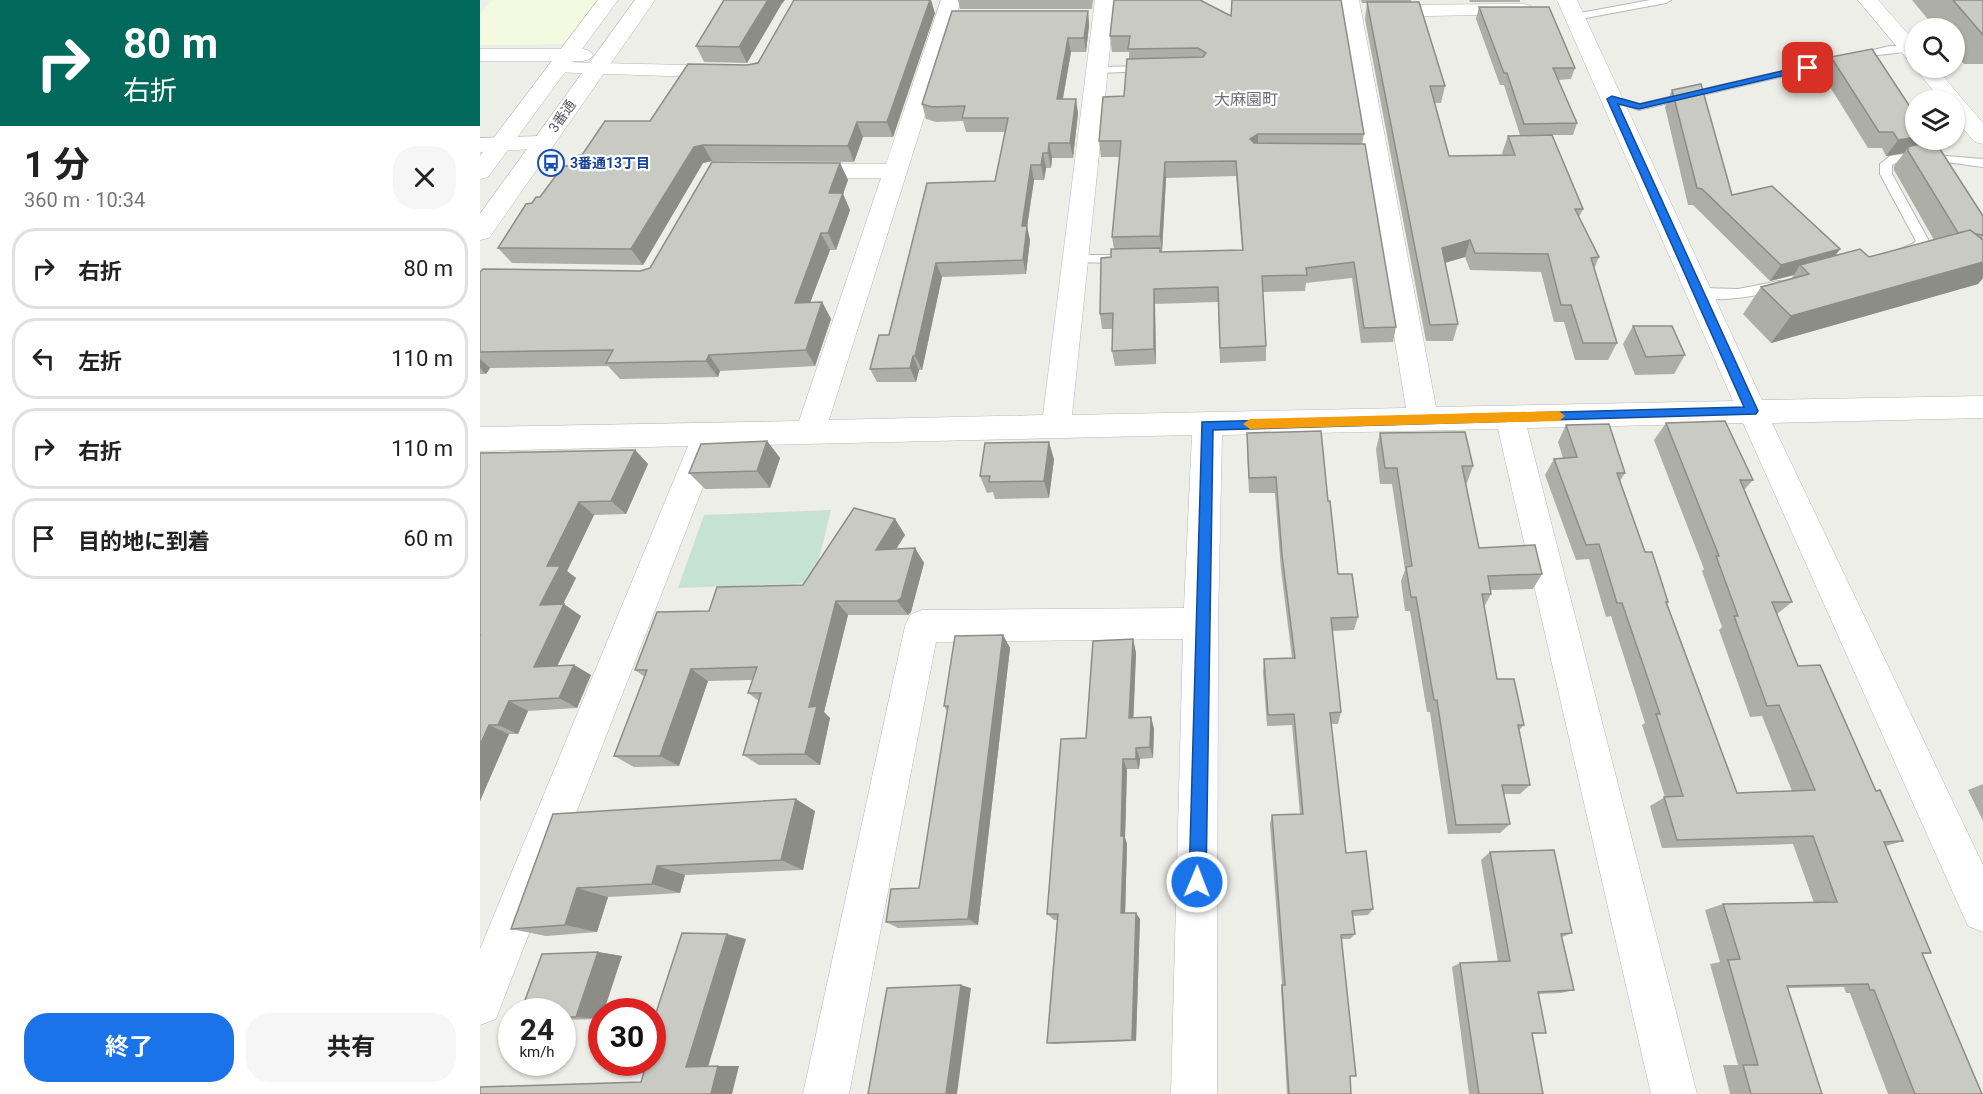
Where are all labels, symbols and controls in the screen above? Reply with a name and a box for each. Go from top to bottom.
map controls [1905,18,1965,150]
button: search [1905,18,1965,78]
text: 80 m [123,19,218,68]
icon: right [24,24,102,102]
pin [1782,42,1833,93]
icon: arrive [1791,51,1824,84]
text: 右折 [123,75,177,107]
district label: 大麻園町 [1214,90,1278,109]
button: layers [1905,90,1965,150]
street label: 3番通 [545,97,579,135]
text: 1 分 [24,144,90,186]
button: close [393,146,456,209]
bus stop icon: 3番通13丁目 [536,148,566,178]
place label: 3番通13丁目 [570,155,650,171]
text: 360 m · 10:34 [24,188,145,212]
icon: right [27,252,60,285]
text: 80 m [404,256,453,281]
text: 右折 [78,259,122,284]
icon: left [27,342,60,375]
text: 110 m [391,346,453,371]
text: 左折 [78,349,122,374]
icon: right [27,432,60,465]
text: 110 m [391,436,453,461]
text: 右折 [78,439,122,464]
icon: arrive [27,522,60,555]
text: 60 m [404,526,453,551]
text: 目的地に到着 [78,529,210,554]
position arrow [1165,850,1229,914]
speed limit sign: 30 [588,998,666,1076]
text: 24 [520,1012,554,1047]
button: 終了 [24,1013,234,1082]
button: 共有 [246,1013,456,1082]
text: km/h [519,1043,555,1061]

